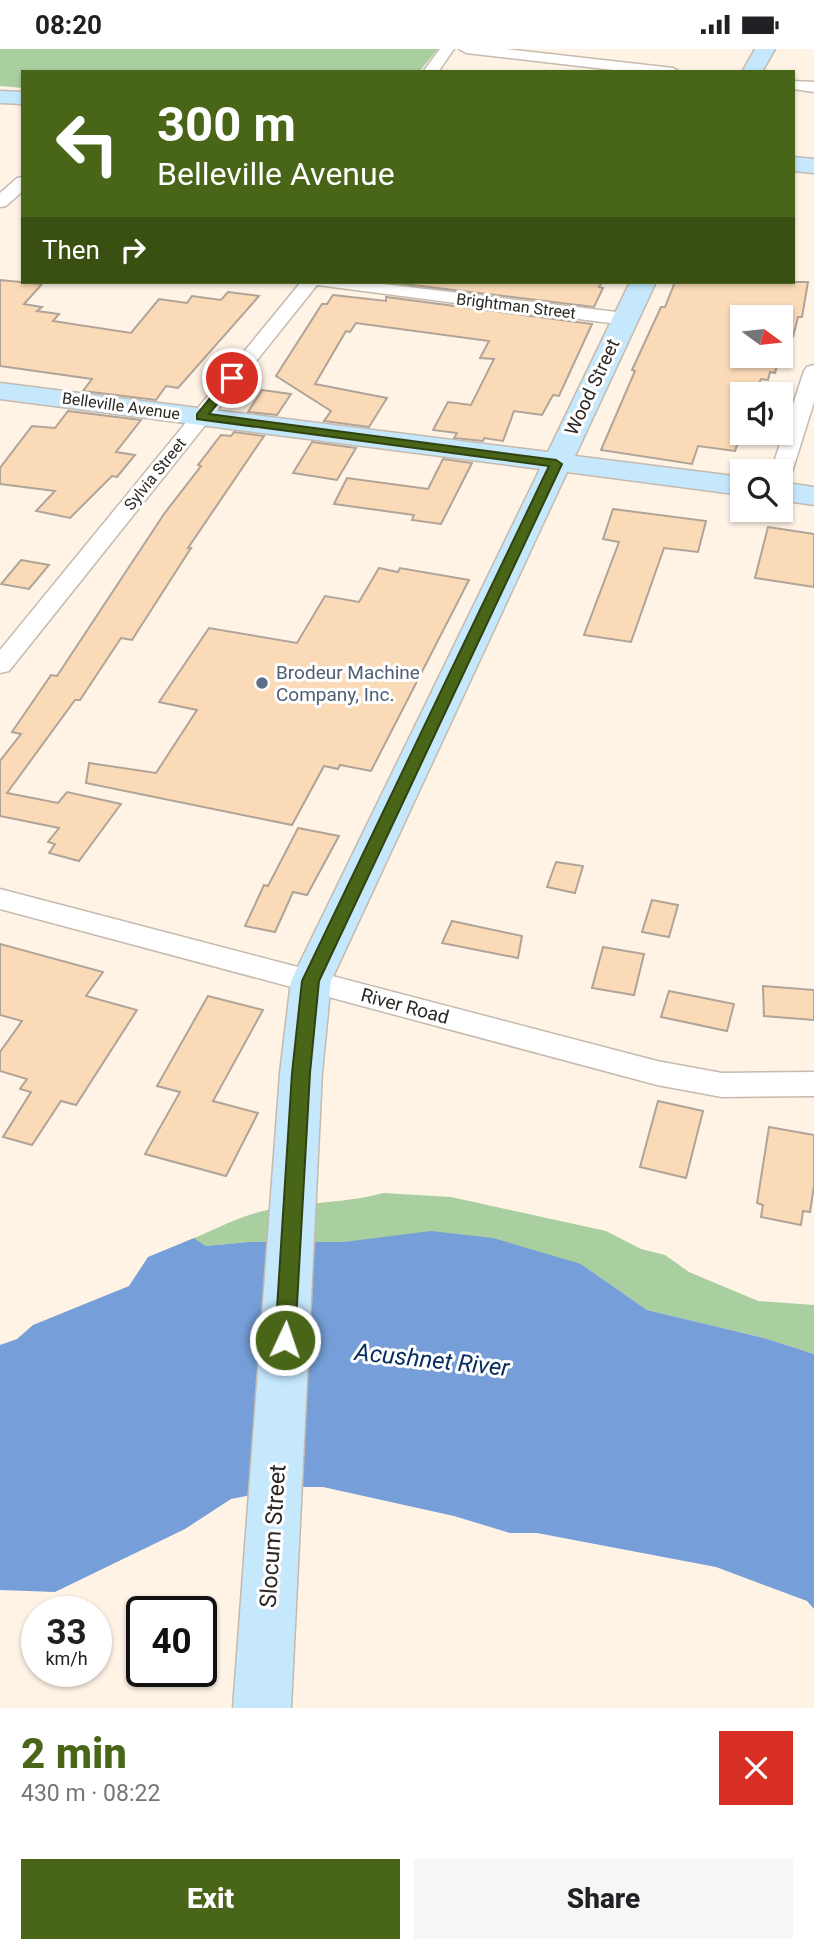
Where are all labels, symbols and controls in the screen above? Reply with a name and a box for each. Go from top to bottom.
text: 08:20 [35,10,102,40]
text: 300 m [157,96,296,153]
icon: left [42,98,133,189]
text: Belleville Avenue [157,155,395,193]
icon: right [114,231,152,269]
text: Then [42,235,100,265]
street label: Brightman Street [455,289,577,323]
north arrow [730,305,793,367]
map controls [730,305,793,522]
street label: Wood Street [560,335,624,439]
pin [202,348,262,408]
icon: arrive [213,359,251,397]
button: sound [730,382,793,445]
street label: Belleville Avenue [61,388,181,424]
street label: Sylvia Street [120,434,190,514]
button: search [730,459,793,522]
place label: Brodeur Machine Company, Inc. [276,661,420,706]
marker: Brodeur Machine Company, Inc. [254,675,270,691]
street label: River Road [358,983,452,1029]
position arrow [248,1303,322,1377]
water label: Acushnet River [352,1338,512,1382]
street label: Slocum Street [255,1463,291,1609]
speed limit sign: 40 [126,1596,217,1687]
text: 33 [46,1612,87,1653]
text: km/h [45,1648,88,1669]
text: 2 min [21,1729,127,1778]
button: close [719,1731,793,1805]
text: 430 m · 08:22 [21,1780,160,1807]
button: Exit [21,1859,400,1939]
button: Share [414,1859,793,1939]

